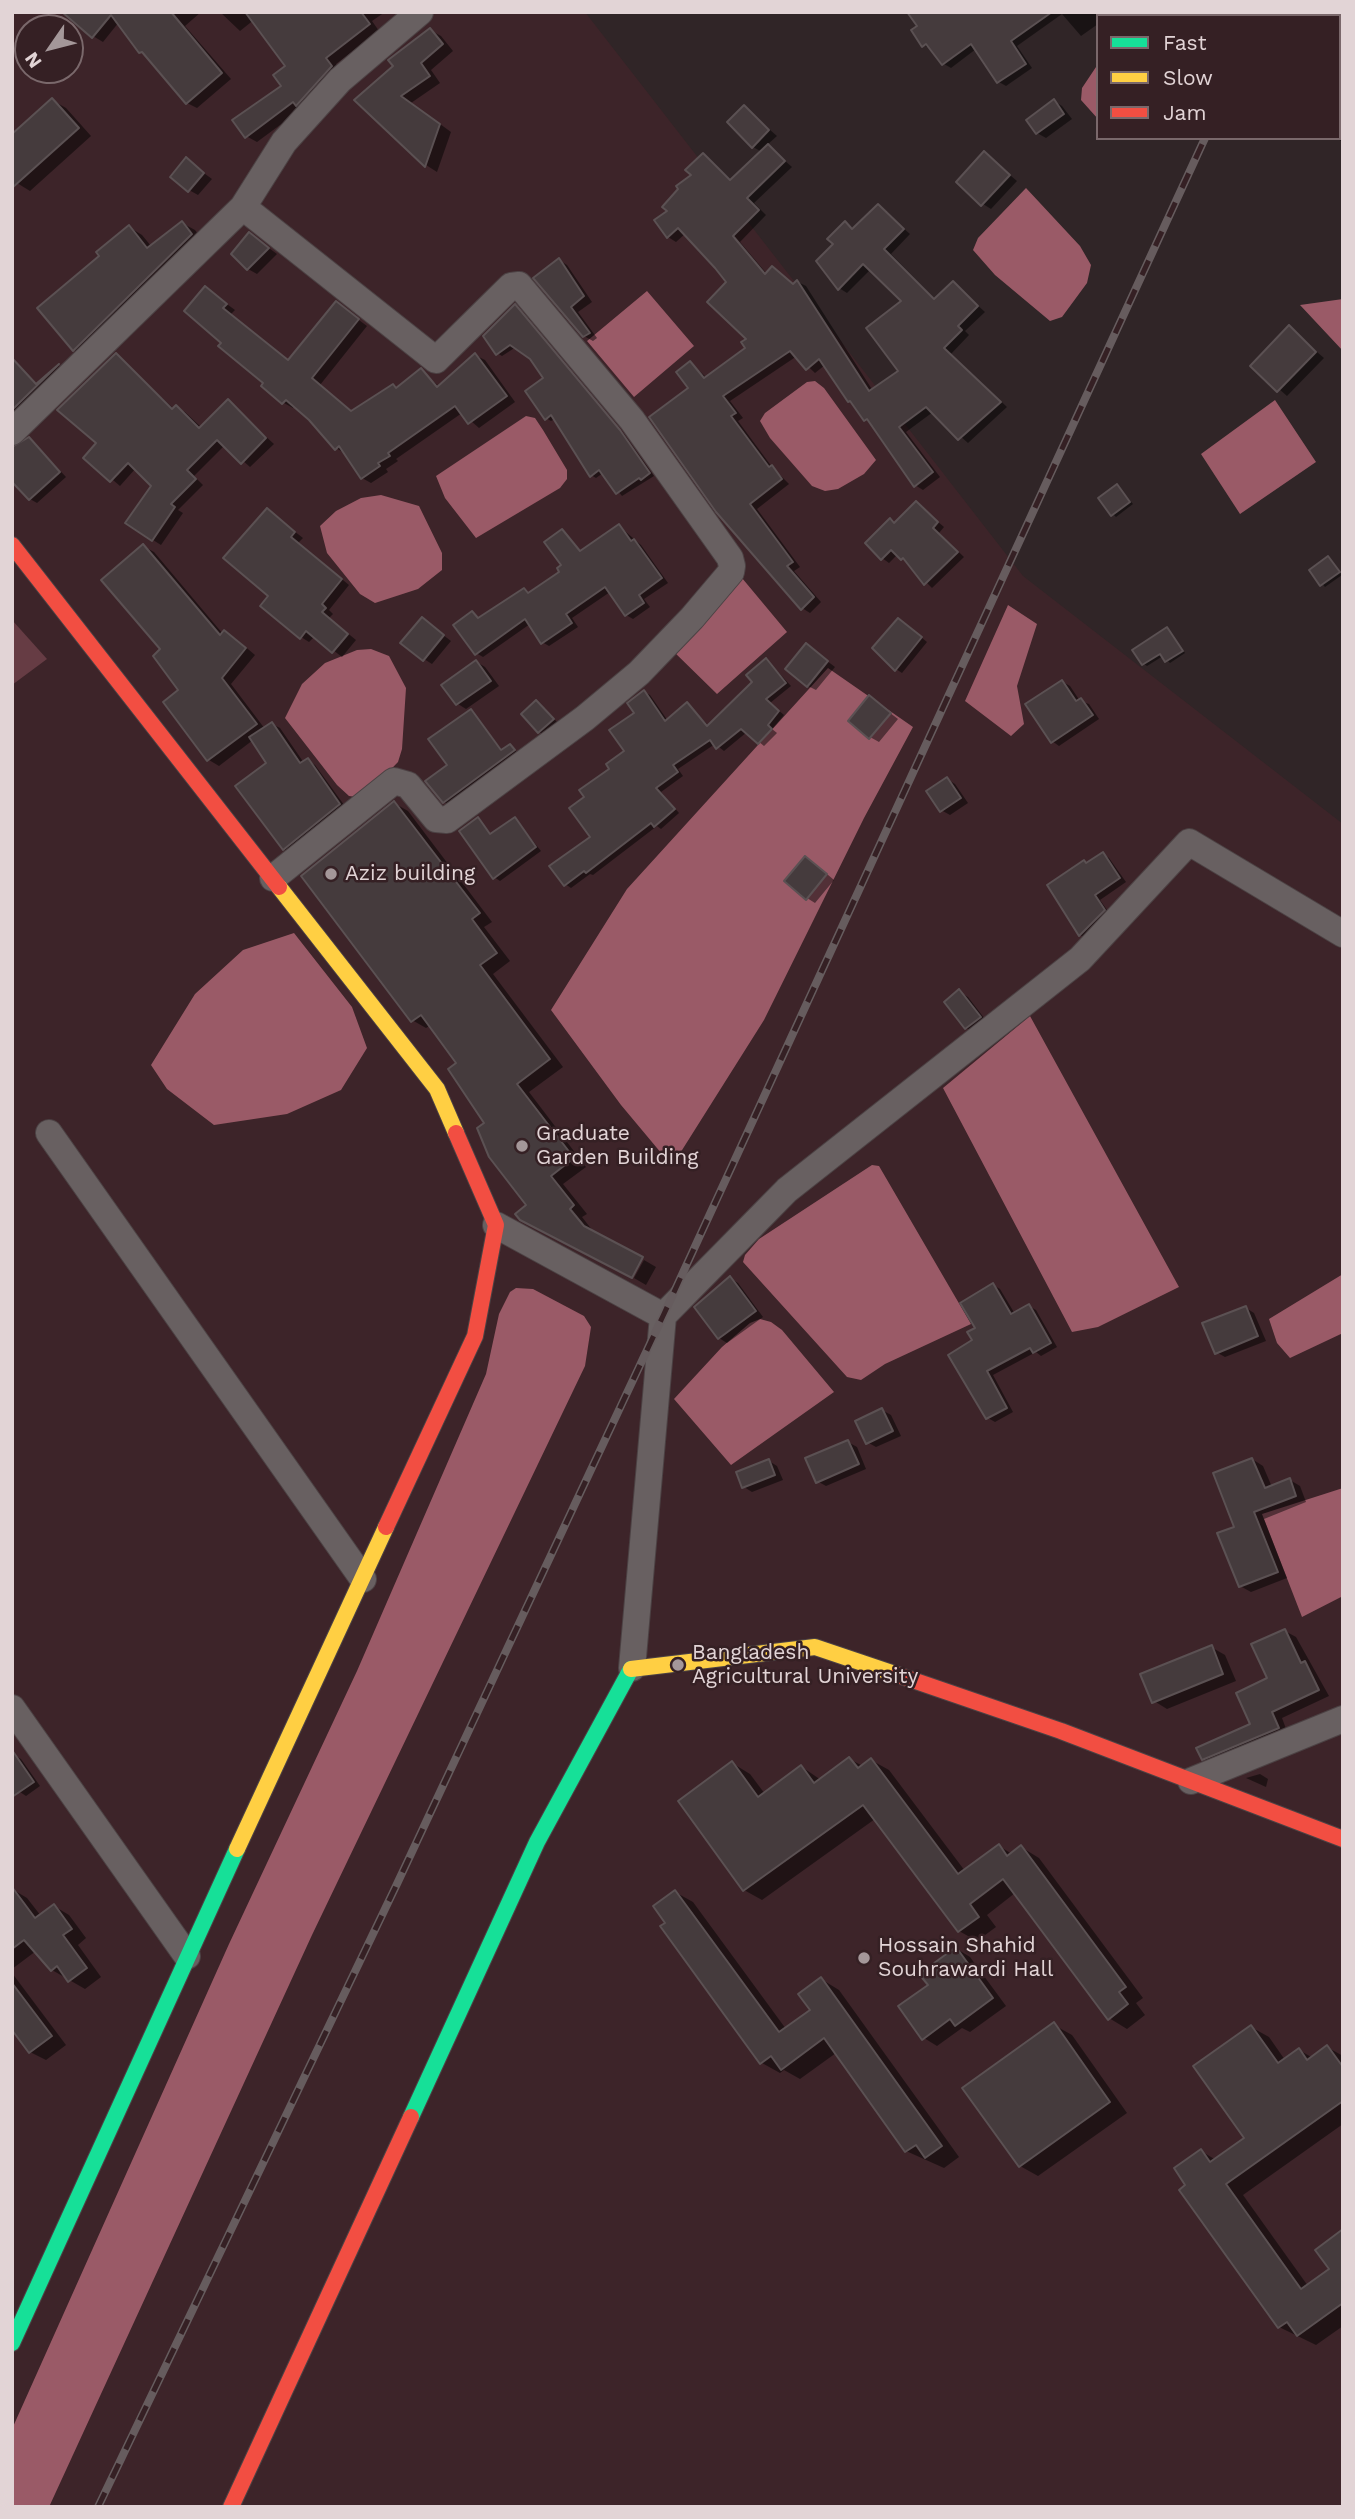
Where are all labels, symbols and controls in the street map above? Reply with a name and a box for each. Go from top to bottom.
north arrow [14,14,84,84]
legend [1096,14,1341,140]
text: Fast [1163,30,1207,55]
text: N [20,48,46,73]
text: Slow [1163,65,1213,90]
text: Jam [1163,100,1206,125]
place label: Aziz building [345,861,475,887]
marker: Aziz building [323,866,339,882]
place label: Graduate Garden Building [536,1121,698,1171]
marker: Graduate Garden Building [514,1138,530,1154]
place label: Bangladesh Agricultural University [692,1640,918,1690]
marker: Bangladesh Agricultural University [670,1657,686,1673]
place label: Hossain Shahid Souhrawardi Hall [878,1933,1053,1983]
marker: Hossain Shahid Souhrawardi Hall [856,1950,872,1966]

